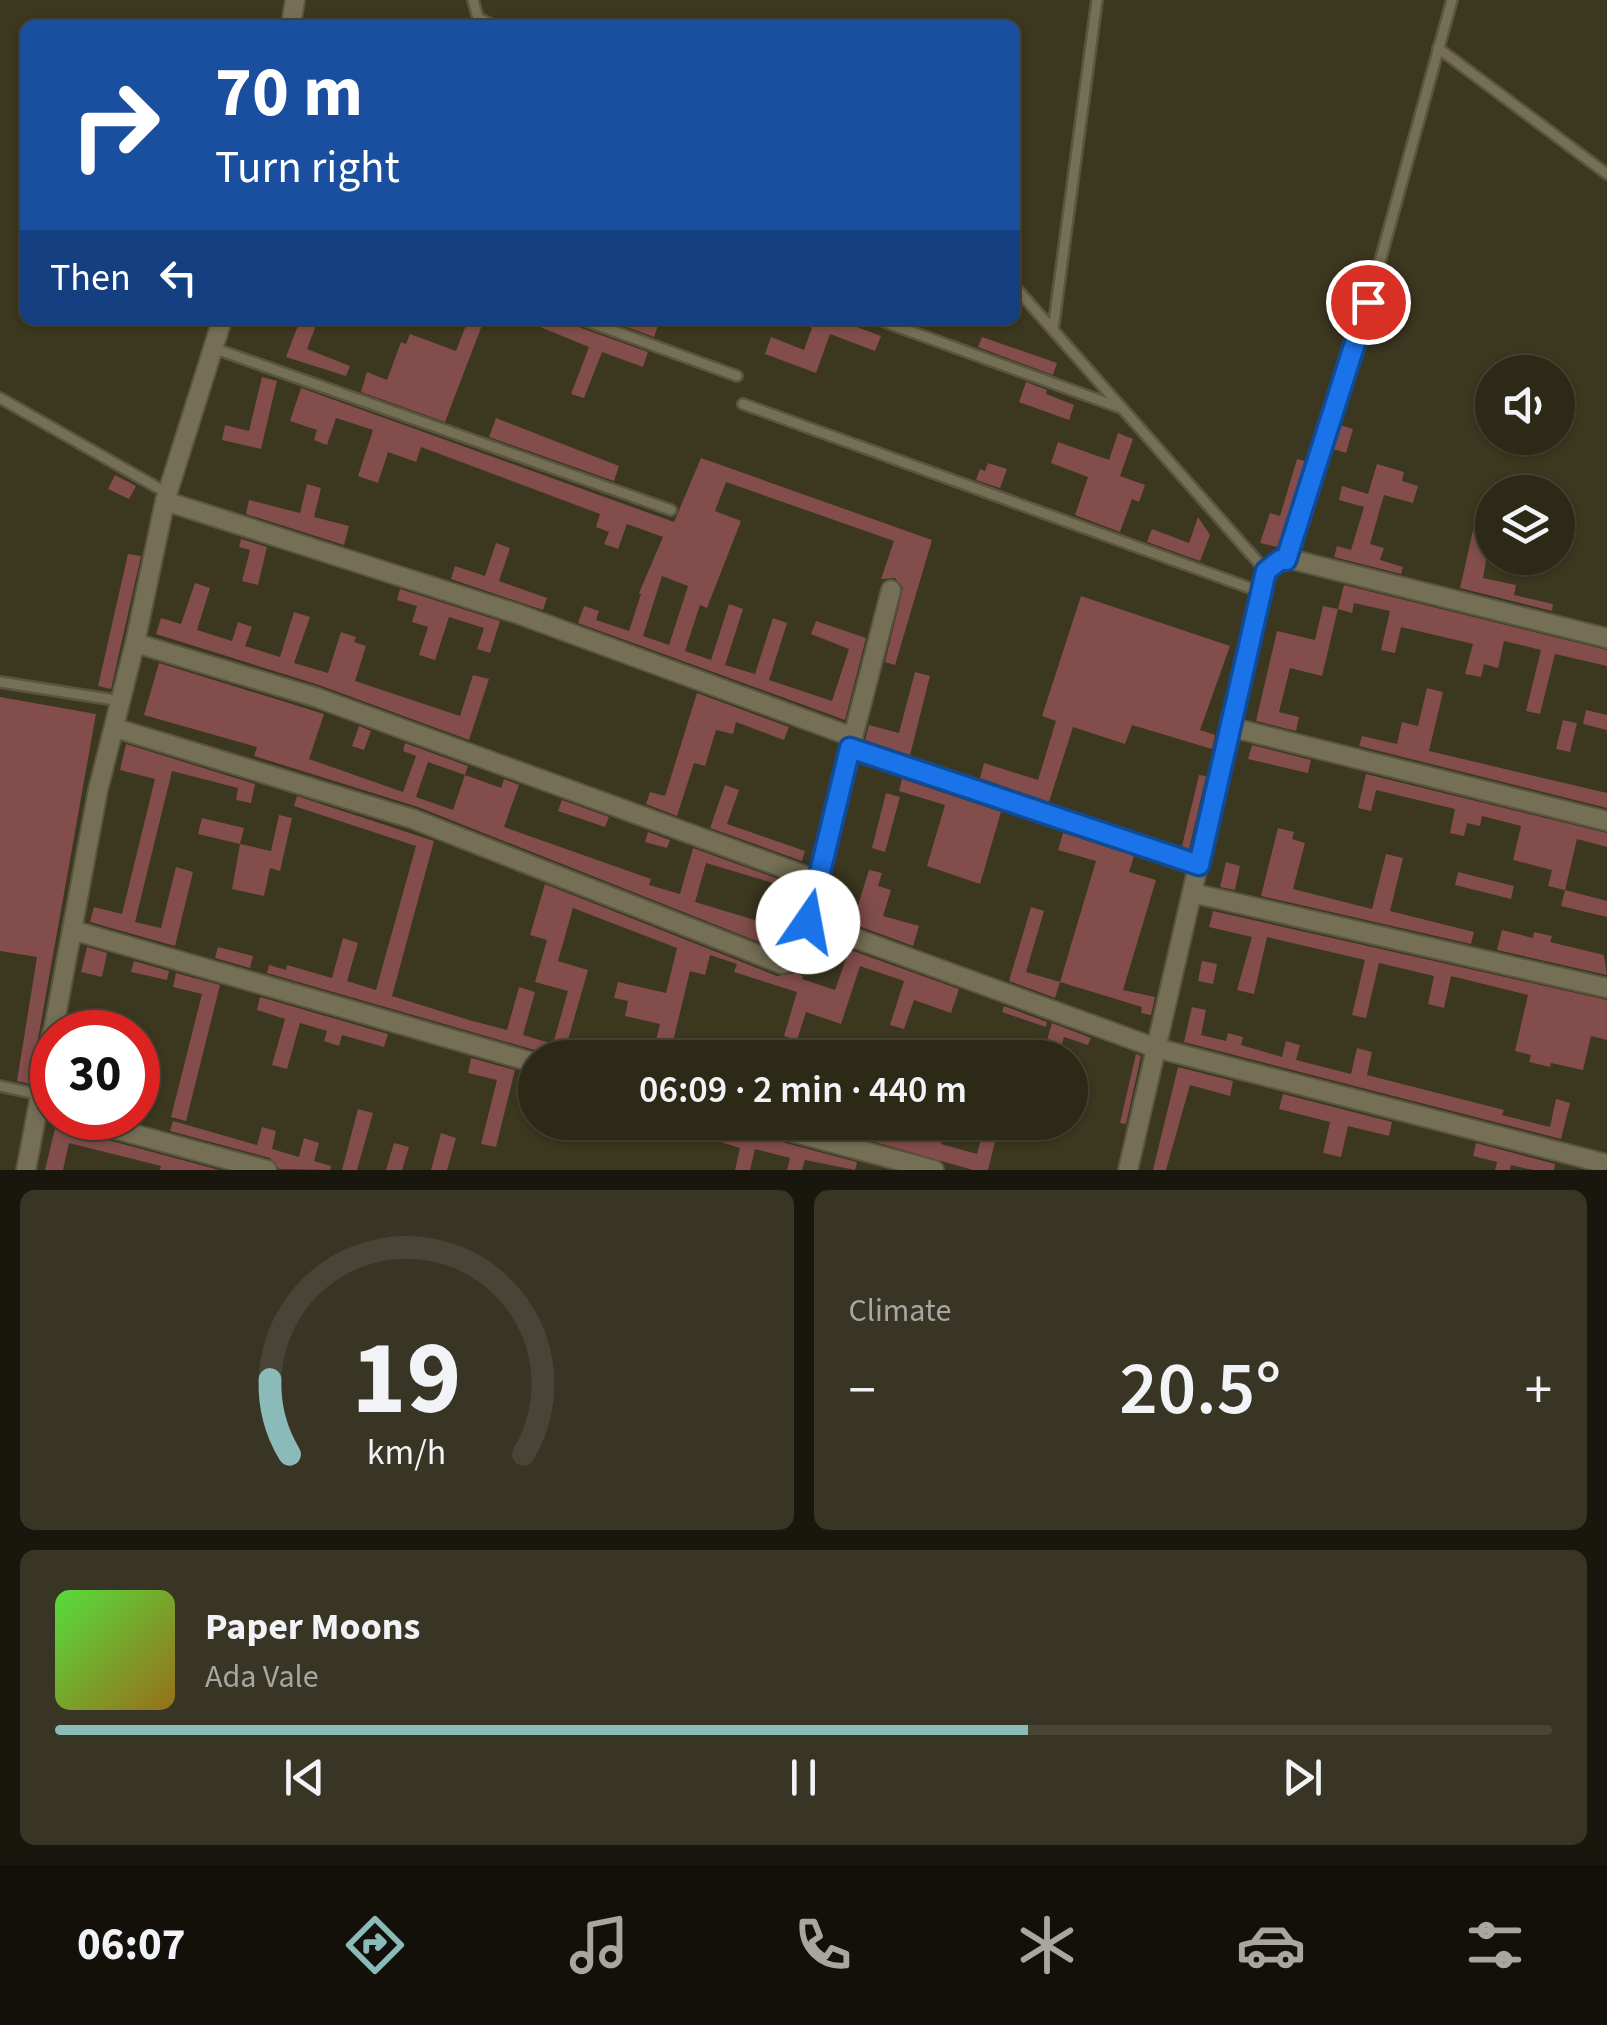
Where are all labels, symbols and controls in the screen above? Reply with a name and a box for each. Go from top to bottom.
text: 70 m [215,43,363,143]
icon: right [50,60,180,190]
text: Turn right [215,136,400,200]
icon: left [151,250,206,305]
text: Then [50,251,131,305]
pin [1326,260,1411,345]
icon: arrive [1341,275,1396,330]
map controls [1475,355,1575,575]
button: sound [1475,355,1575,455]
button: layers [1475,475,1575,575]
position arrow [756,870,860,974]
speed limit sign: 30 [30,1010,160,1140]
text: 06:09 · 2 min · 440 m [639,1063,967,1117]
text: Climate [849,1288,951,1334]
text: 19 [352,1306,462,1454]
text: 20.5° [1119,1336,1281,1443]
text: − [849,1352,876,1430]
text: + [1525,1352,1552,1430]
text: km/h [367,1427,446,1478]
text: Paper Moons [205,1600,420,1654]
text: Ada Vale [205,1654,319,1700]
icon: previous [277,1750,332,1805]
icon: pause [776,1750,831,1805]
icon: next [1275,1750,1330,1805]
icon: directions [340,1910,410,1980]
icon: music [564,1910,634,1980]
icon: phone [788,1910,858,1980]
icon: climate [1012,1910,1082,1980]
icon: car [1236,1910,1306,1980]
icon: filters [1460,1910,1530,1980]
text: 06:07 [77,1913,186,1977]

